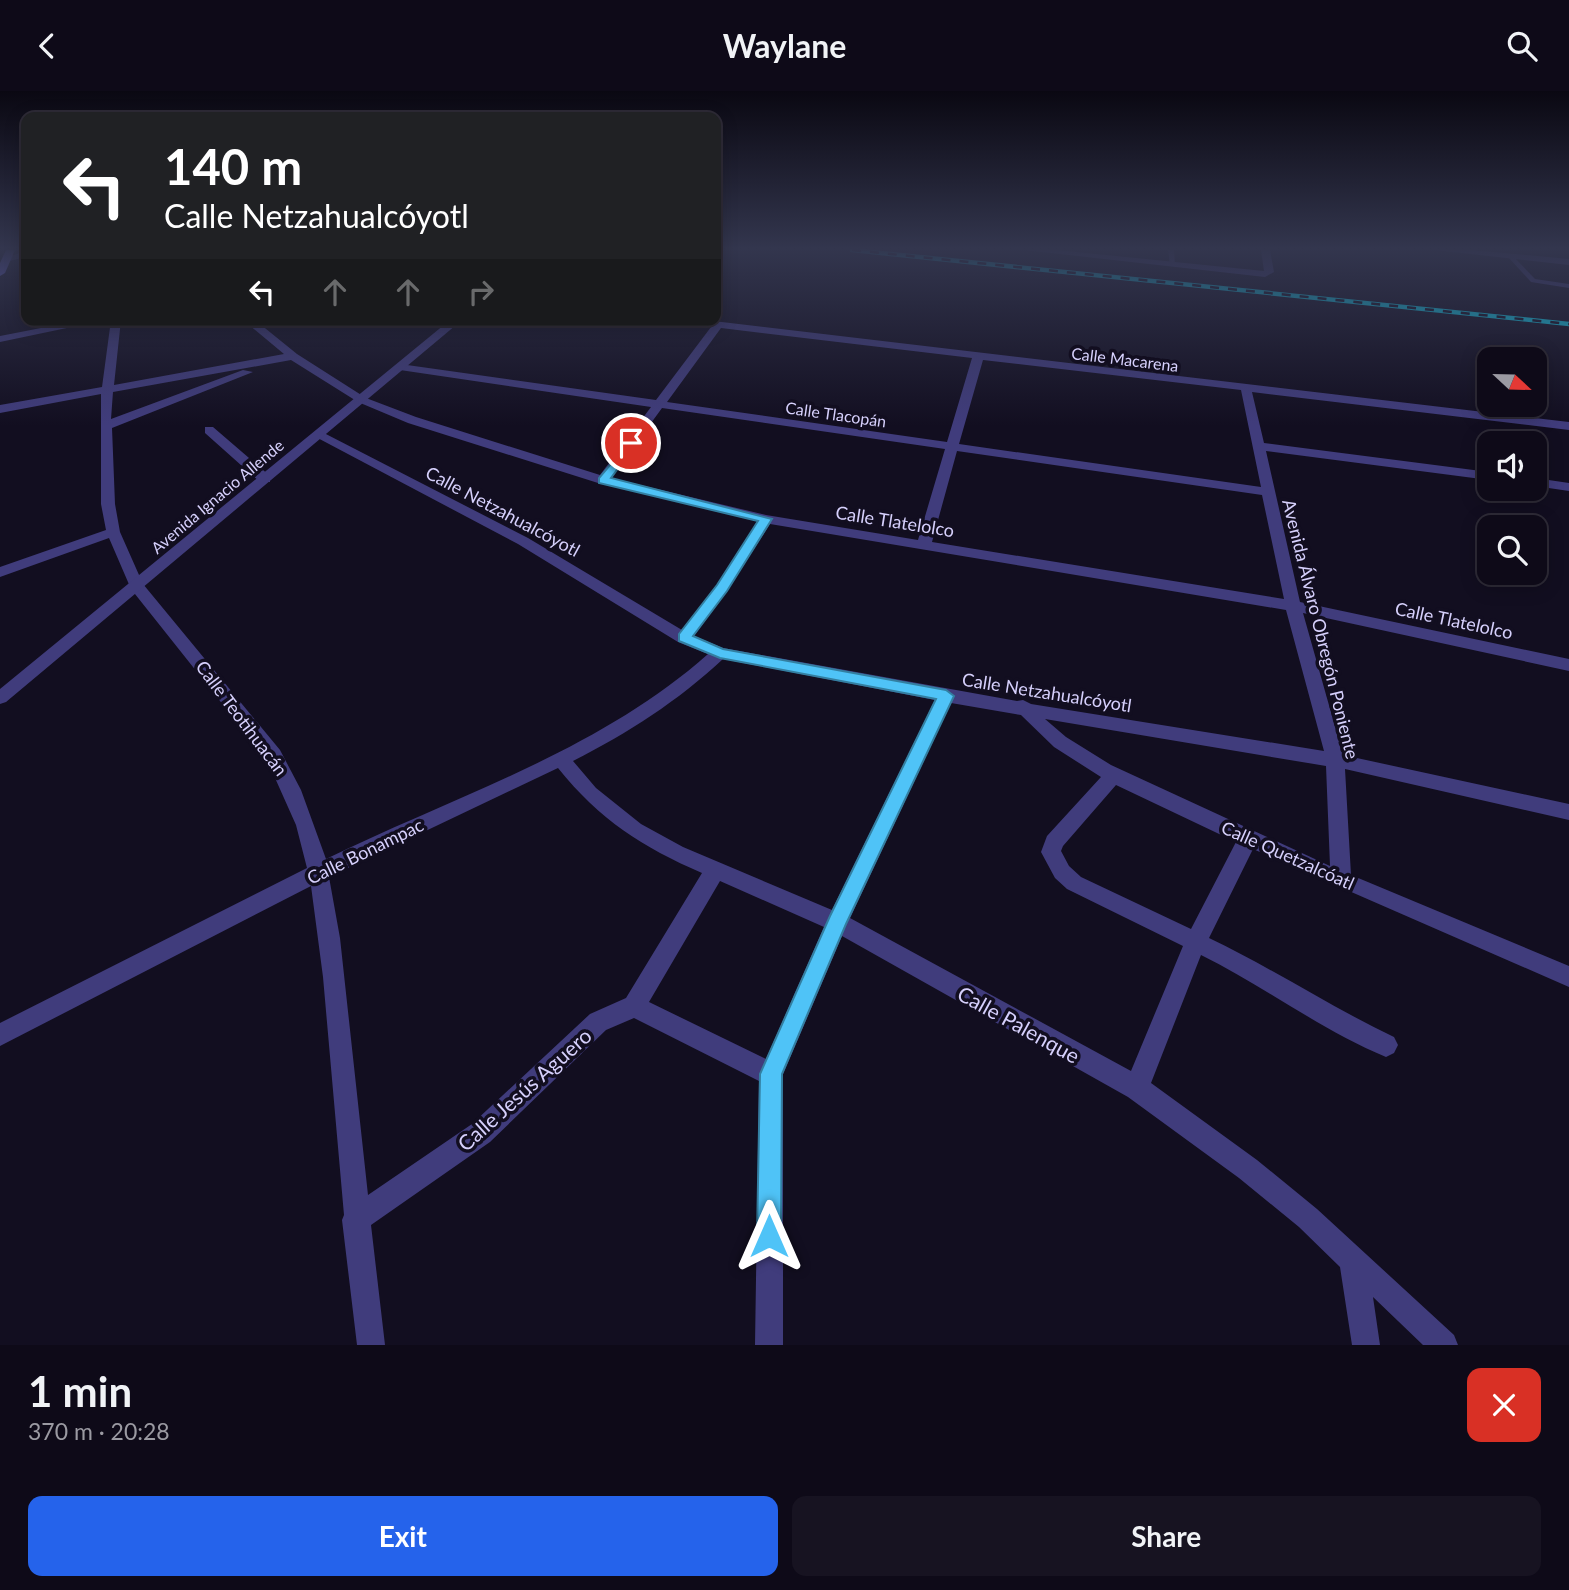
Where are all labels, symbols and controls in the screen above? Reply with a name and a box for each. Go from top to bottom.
text: Waylane [723,26,846,65]
icon: back [28,27,66,65]
icon: search [1503,27,1541,65]
text: 140 m [164,137,302,195]
icon: left [49,140,140,231]
text: Calle Netzahualcóyotl [164,196,469,235]
icon: left [243,273,281,311]
icon: ahead [316,273,354,311]
icon: ahead [389,273,427,311]
icon: right [462,273,500,311]
street label: Calle Macarena [1070,343,1180,375]
north arrow [1477,347,1547,417]
map controls [1477,347,1547,585]
street label: Calle Tlacopán [784,398,888,430]
pin [601,413,661,473]
icon: arrive [612,424,650,462]
button: sound [1477,431,1547,501]
street label: Avenida Ignacio Allende [147,435,287,557]
street label: Calle Netzahualcóyotl [422,461,584,561]
street label: Avenida Álvaro Obregón Poniente [1278,497,1364,761]
street label: Calle Tlatelolco [834,501,956,541]
button: search [1477,515,1547,585]
street label: Calle Tlatelolco [1393,597,1515,643]
street label: Calle Teotihuacán [191,656,293,780]
street label: Calle Netzahualcóyotl [961,668,1133,716]
street label: Calle Bonampac [303,813,427,889]
street label: Calle Quetzalcóatl [1218,816,1358,894]
street label: Calle Palenque [954,980,1084,1068]
street label: Calle Jesús Aguero [452,1022,596,1156]
position arrow [732,1199,806,1273]
text: 1 min [28,1366,132,1416]
button: close [1467,1368,1541,1442]
text: 370 m · 20:28 [28,1417,170,1445]
button: Exit [28,1496,778,1576]
button: Share [792,1496,1541,1576]

